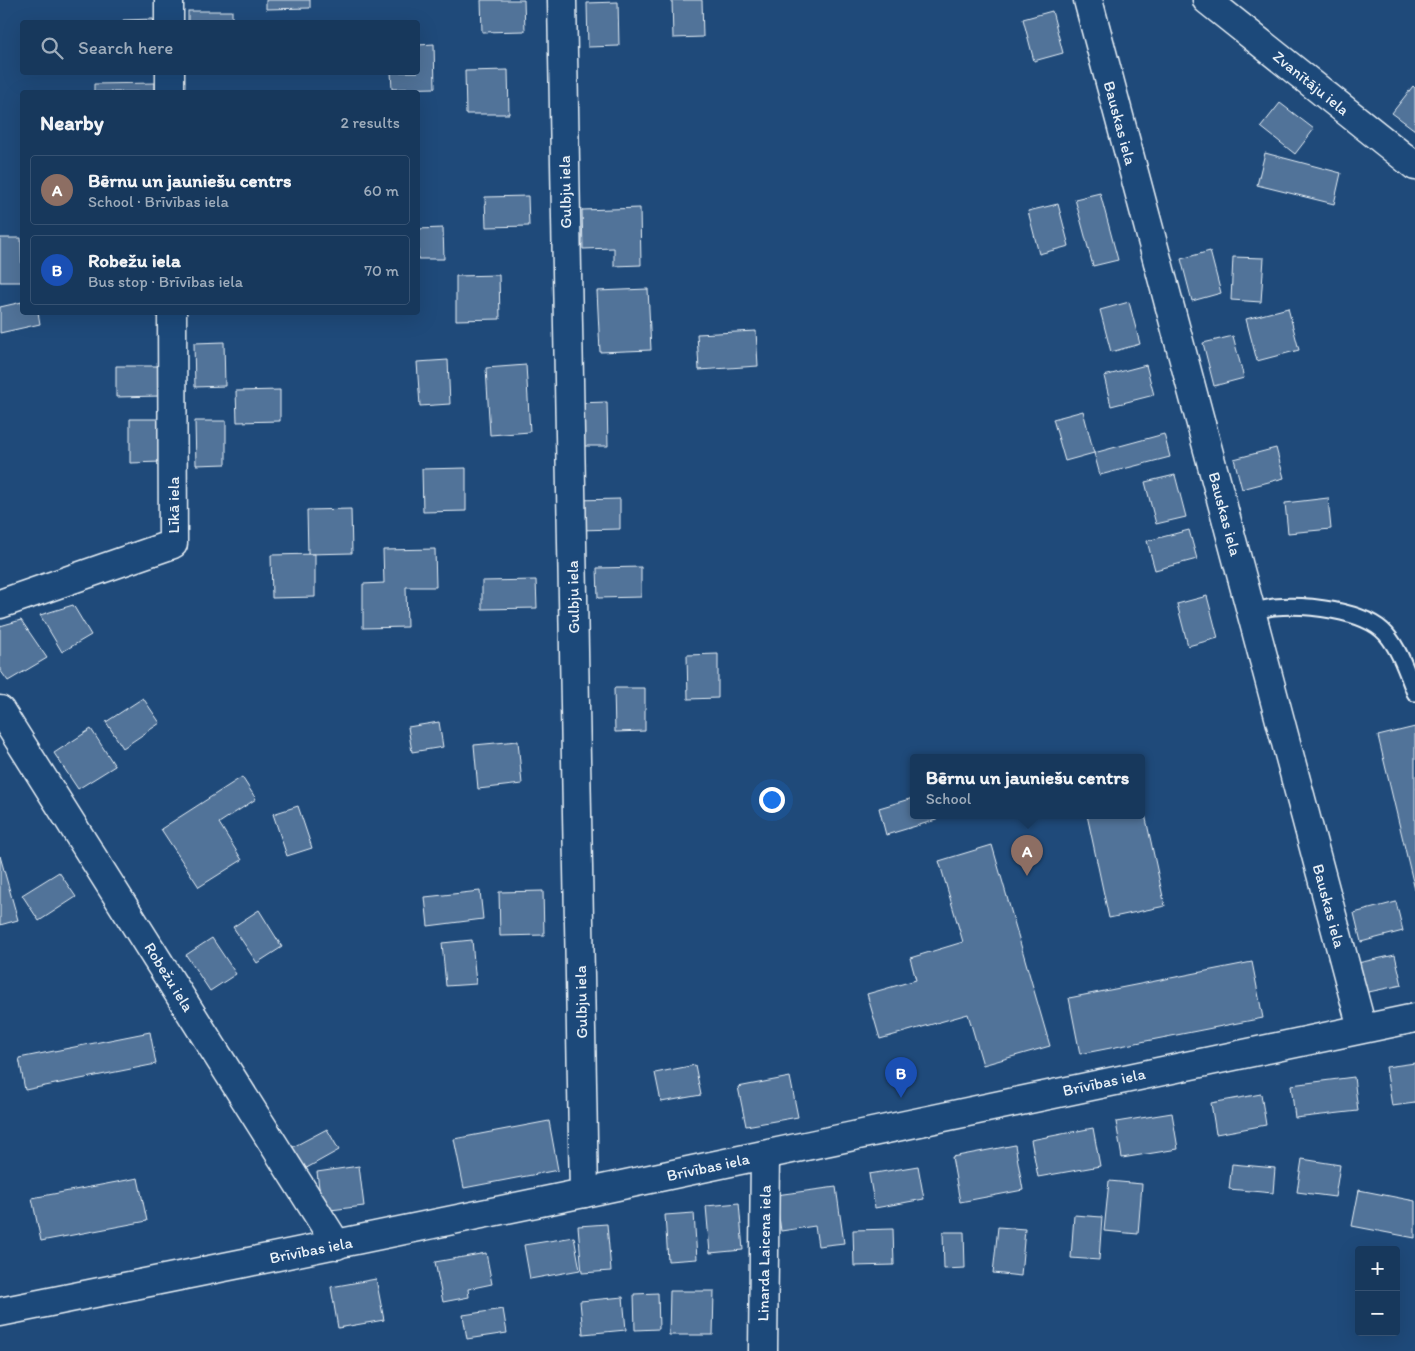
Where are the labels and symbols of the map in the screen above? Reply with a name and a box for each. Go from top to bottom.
street label: Zvanītāju iela [1269,47,1353,119]
street label: Bauskas iela [1100,79,1141,168]
street label: Gulbju iela [555,155,575,229]
street label: Bauskas iela [1205,470,1246,559]
street label: Līkā iela [164,476,183,533]
street label: Gulbju iela [563,560,583,634]
your location [759,787,785,813]
pin: A [1011,835,1043,876]
street label: Bauskas iela [1309,862,1350,951]
street label: Robežu iela [140,939,198,1016]
street label: Gulbju iela [571,965,591,1039]
pin: B [885,1057,917,1098]
street label: Brīvības iela [1061,1064,1148,1100]
street label: Brīvības iela [665,1149,752,1185]
street label: Linarda Laicena iela [753,1184,775,1321]
street label: Brīvības iela [268,1232,355,1267]

